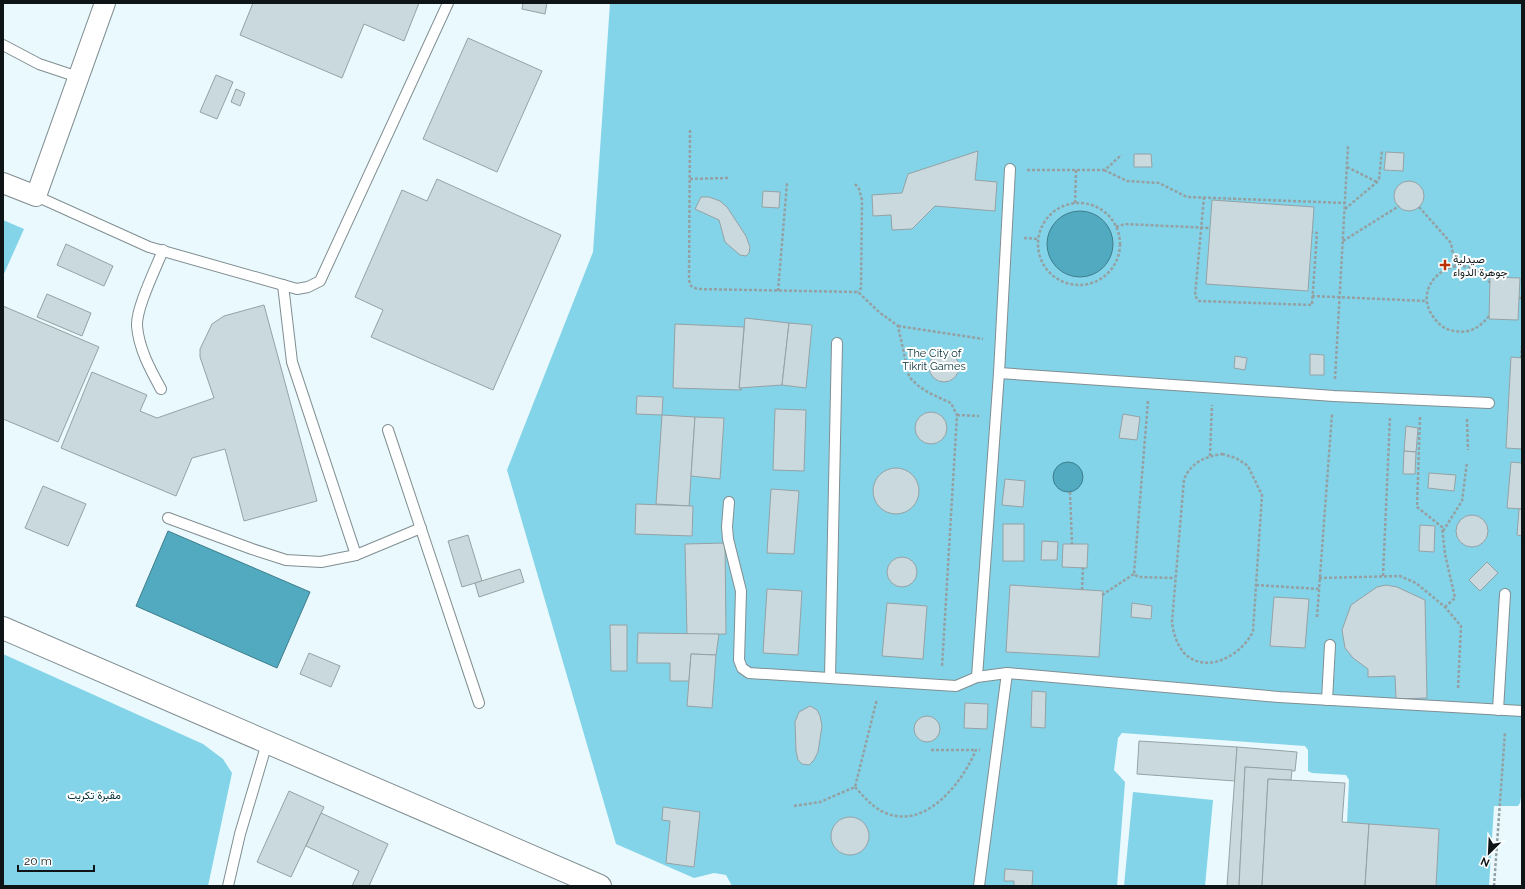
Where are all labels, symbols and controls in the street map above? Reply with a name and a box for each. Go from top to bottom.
place label: صيدلية جوهرة الدواء [1453,253,1508,279]
marker: صيدلية جوهرة الدواء [1440,260,1450,270]
park label: The City of Tikrit Games [902,347,966,373]
park label: مقبرة تكريت [67,789,121,802]
north arrow [1469,833,1509,873]
scale bar [18,847,94,873]
text: 20 m [24,854,52,868]
text: N [1479,854,1492,869]

